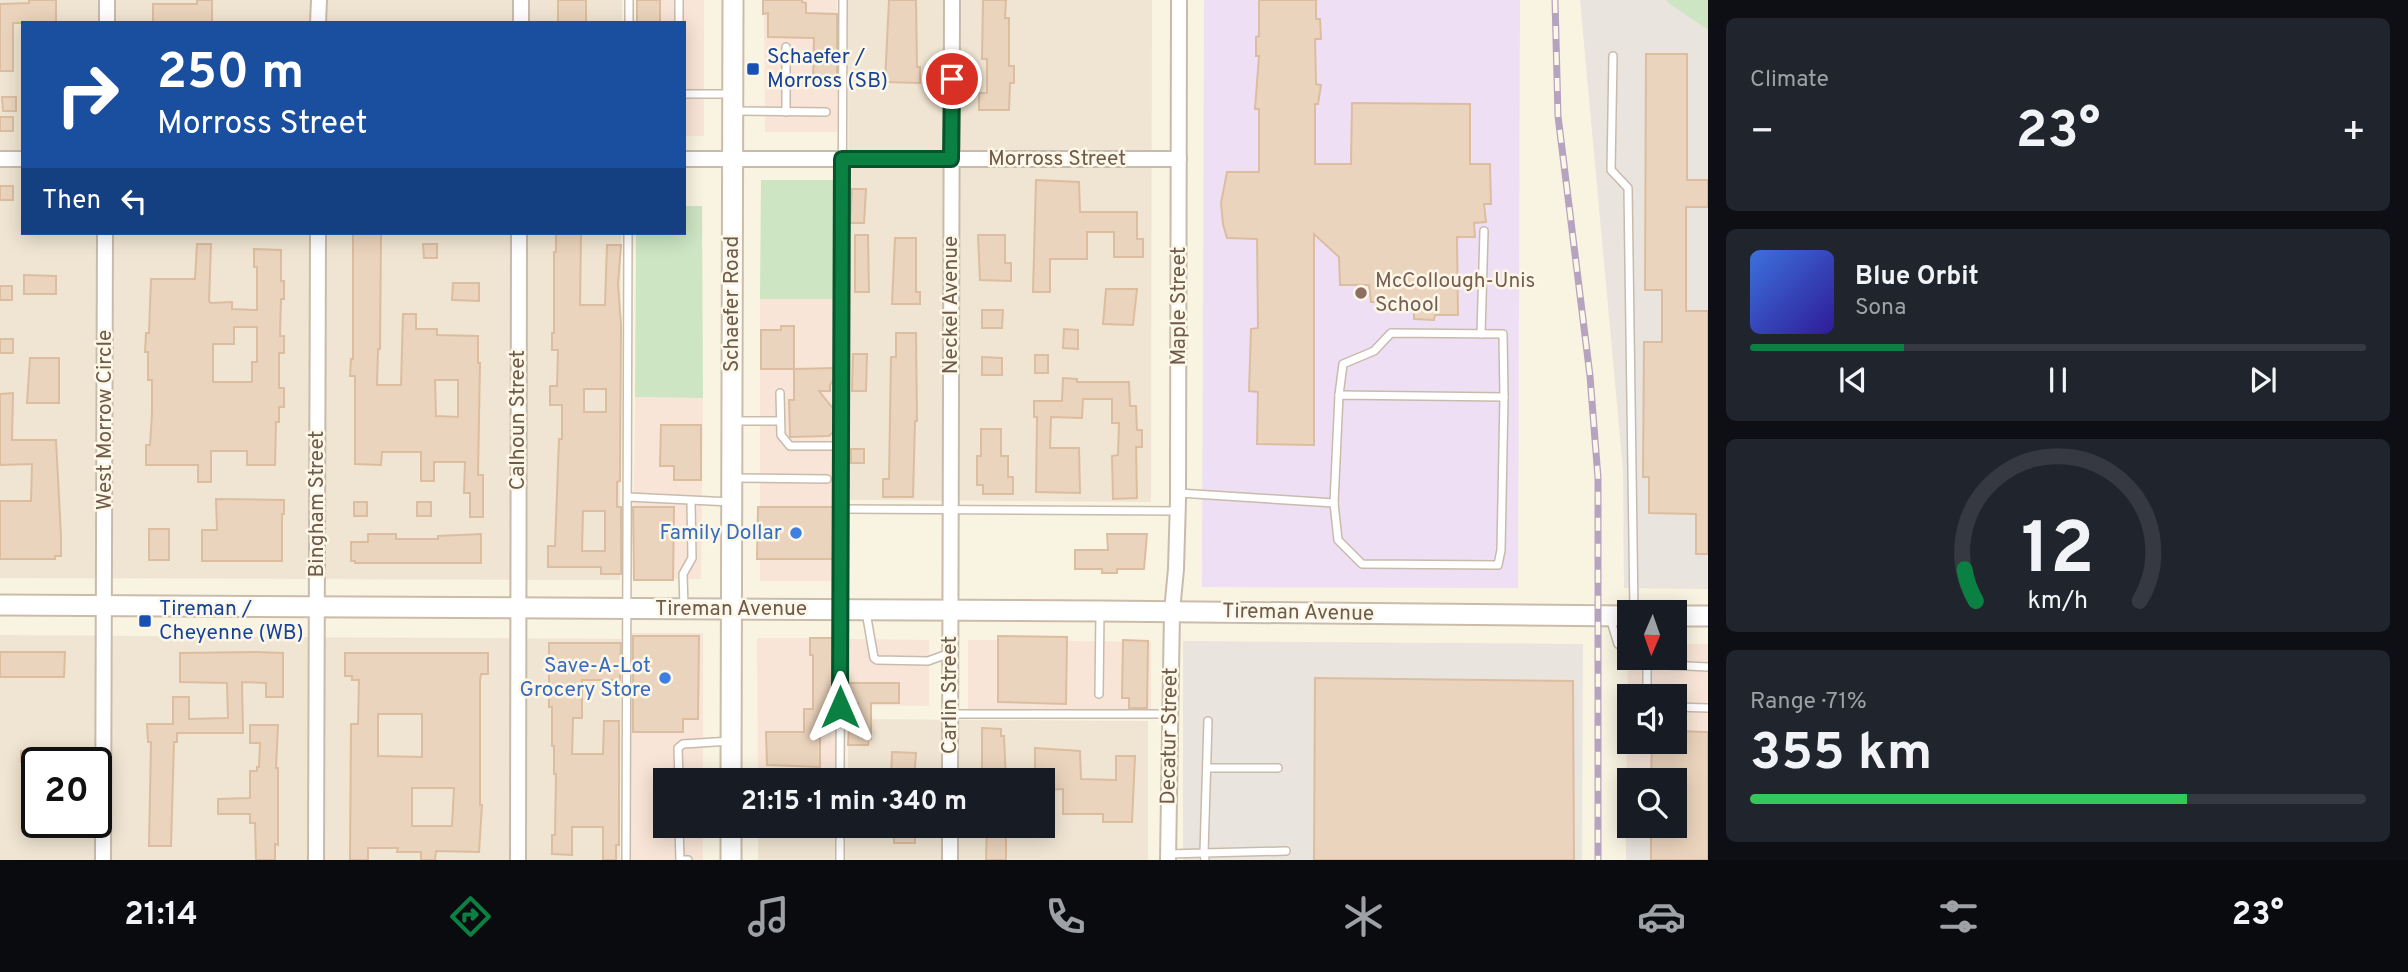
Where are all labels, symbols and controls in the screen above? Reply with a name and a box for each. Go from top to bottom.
text: 250 m [157,44,304,106]
place label: Schaefer / Morross (SB) [767,44,888,95]
icon: right [42,49,133,140]
pin [922,49,982,109]
icon: arrive [933,60,971,98]
marker: Schaefer / Morross (SB) [745,61,761,77]
text: Climate [1750,66,1829,95]
text: 23° [2016,100,2100,166]
text: Morross Street [157,105,368,145]
text: − [1750,109,1775,158]
text: + [2341,109,2366,158]
street label: Morross Street [988,146,1126,173]
icon: left [115,182,153,220]
text: Then [42,185,101,218]
street label: Schaefer Road [719,236,746,372]
street label: Neckel Avenue [938,236,965,374]
street label: Maple Street [1166,247,1193,366]
text: Blue Orbit [1855,261,1979,294]
place label: McCollough-Unis School [1375,268,1535,319]
marker: McCollough-Unis School [1353,285,1369,301]
text: Sona [1855,294,1906,323]
street label: West Morrow Circle [92,330,119,510]
street label: Calhoun Street [505,350,532,490]
icon: previous [1834,361,1872,399]
icon: pause [2039,361,2077,399]
icon: next [2244,361,2282,399]
street label: Bingham Street [304,431,331,577]
text: 12 [2021,508,2095,600]
place label: Family Dollar [660,520,782,547]
marker: Family Dollar [788,525,804,541]
text: km/h [2028,586,2088,618]
place label: Tireman / Cheyenne (WB) [159,596,304,647]
street label: Tireman Avenue [655,596,807,623]
street label: Tireman Avenue [1222,598,1374,628]
north arrow [1617,600,1687,670]
map controls [1617,600,1687,838]
marker: Tireman / Cheyenne (WB) [137,613,153,629]
street label: Carlin Street [937,636,964,754]
place label: Save-A-Lot Grocery Store [520,653,651,704]
street label: Decatur Street [1155,667,1185,805]
marker: Save-A-Lot Grocery Store [657,670,673,686]
position arrow [803,670,877,744]
button: sound [1617,684,1687,754]
text: Range · 71% [1750,688,1867,717]
text: 355 km [1750,722,1932,788]
speed limit sign: 20 [21,747,112,838]
button: search [1617,768,1687,838]
text: 21:15 · 1 min · 340 m [741,786,967,819]
icon: directions [446,892,495,941]
icon: music [744,892,793,941]
icon: phone [1041,892,1090,941]
icon: climate [1339,892,1388,941]
icon: car [1637,892,1686,941]
icon: filters [1934,892,1983,941]
text: 21:14 [124,896,198,936]
text: 23° [2232,896,2284,936]

